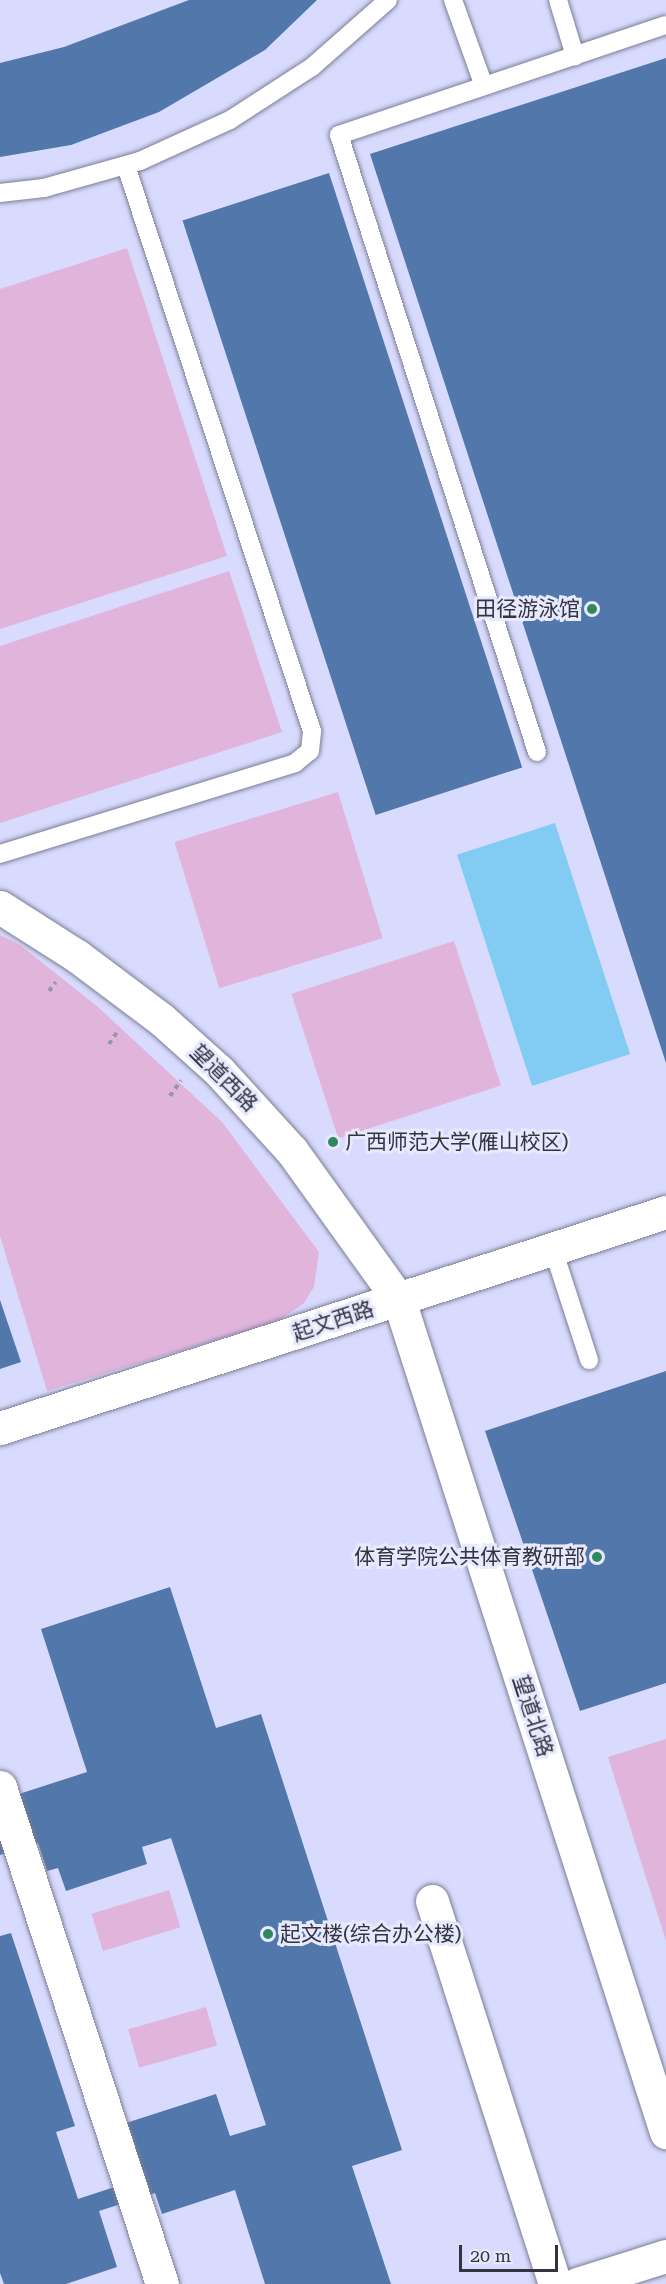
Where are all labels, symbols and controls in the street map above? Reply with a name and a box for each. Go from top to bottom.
place label: 田径游泳馆 [475,596,580,622]
marker: 田径游泳馆 [585,602,599,616]
street label: 望道西路 [185,1039,263,1117]
place label: 广西师范大学(雁山校区) [345,1129,569,1155]
marker: 广西师范大学(雁山校区) [326,1135,340,1149]
street label: 起文西路 [289,1296,377,1346]
place label: 体育学院公共体育教研部 [354,1544,585,1570]
marker: 体育学院公共体育教研部 [590,1550,604,1564]
street label: 望道北路 [508,1672,558,1760]
place label: 起文楼(综合办公楼) [280,1921,462,1947]
marker: 起文楼(综合办公楼) [261,1927,275,1941]
scale bar [462,2233,561,2271]
text: 20 m [470,2245,511,2266]

